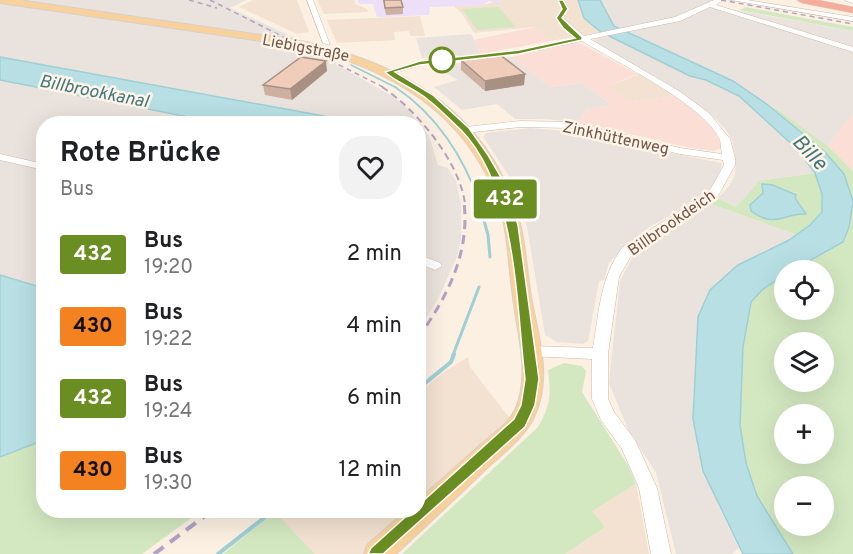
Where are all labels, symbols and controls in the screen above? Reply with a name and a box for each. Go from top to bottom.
street label: Liebigstraße [260,31,351,67]
unlabelled marker [429,47,455,73]
water label: Billbrookkanal [37,71,152,115]
street label: Zinkhüttenweg [560,118,671,160]
water label: Bille [785,129,833,178]
text: Rote Brücke [60,136,221,172]
button: heart [339,136,402,199]
text: Bus [60,177,94,203]
line badge: 432 [470,180,540,218]
text: 432 [486,186,524,213]
street label: Billbrookdeich [624,186,720,261]
text: Bus [144,228,183,255]
text: 432 [74,241,112,268]
text: 2 min [347,241,402,268]
text: 19:20 [144,255,193,281]
map controls [774,260,834,536]
button: locate [774,260,834,320]
text: Bus [144,300,183,327]
text: 430 [73,313,113,340]
text: 4 min [347,313,402,340]
text: 19:22 [144,327,192,353]
button: layers [774,332,834,392]
text: Bus [144,372,183,399]
text: 432 [74,385,112,412]
text: 6 min [347,385,402,412]
text: 19:24 [144,399,192,425]
button: + [774,404,834,464]
text: Bus [144,444,183,471]
text: 430 [73,457,113,484]
text: 12 min [339,457,402,484]
text: 19:30 [144,471,193,497]
button: − [774,476,834,536]

